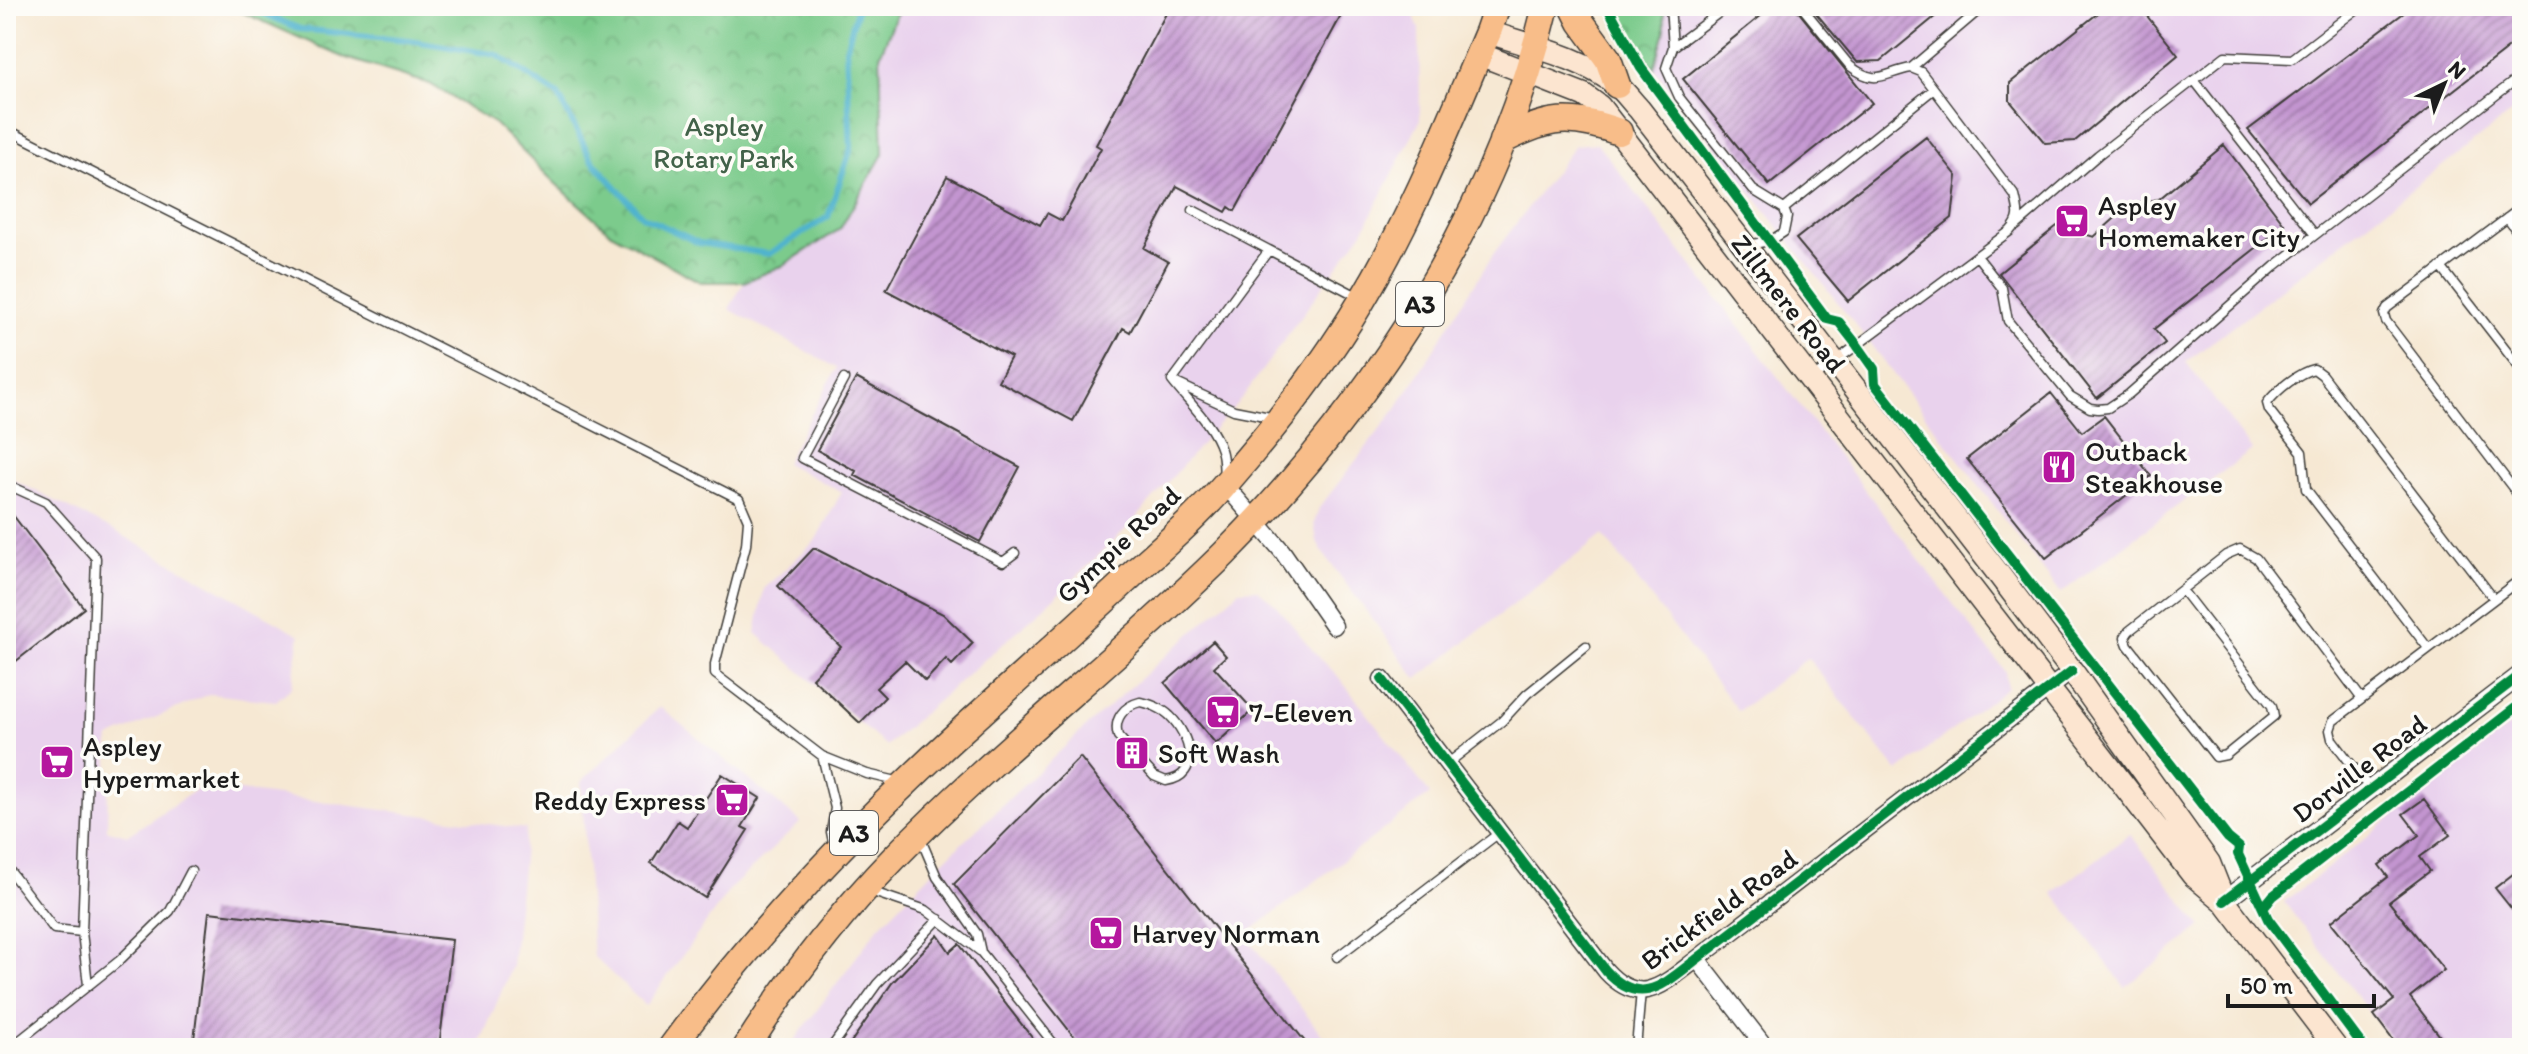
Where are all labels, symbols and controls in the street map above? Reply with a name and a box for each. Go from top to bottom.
north arrow [2404,44,2484,124]
text: N [2443,55,2472,85]
park label: Aspley Rotary Park [653,109,795,175]
place label: Aspley Homemaker City [2098,188,2300,254]
supermarket icon: Aspley Homemaker City [2053,202,2091,240]
street label: Zillmere Road [1724,227,1854,379]
road number: A3 [1396,282,1444,326]
place label: Outback Steakhouse [2085,434,2223,500]
restaurant icon: Outback Steakhouse [2040,448,2078,486]
street label: Gympie Road [1049,477,1188,610]
supermarket icon: 7-Eleven [1204,693,1242,731]
place label: 7-Eleven [1249,695,1353,729]
street label: Dorville Road [2285,706,2433,830]
place label: Aspley Hypermarket [83,729,240,795]
building icon: Soft Wash [1113,734,1151,772]
place label: Soft Wash [1158,736,1279,770]
supermarket icon: Aspley Hypermarket [38,743,76,781]
supermarket icon: Reddy Express [713,781,751,819]
place label: Reddy Express [534,783,706,817]
road number: A3 [830,811,878,855]
street label: Brickfield Road [1634,841,1804,977]
supermarket icon: Harvey Norman [1087,914,1125,952]
place label: Harvey Norman [1132,916,1320,950]
scale bar [2228,958,2374,1008]
text: 50 m [2240,971,2293,1000]

